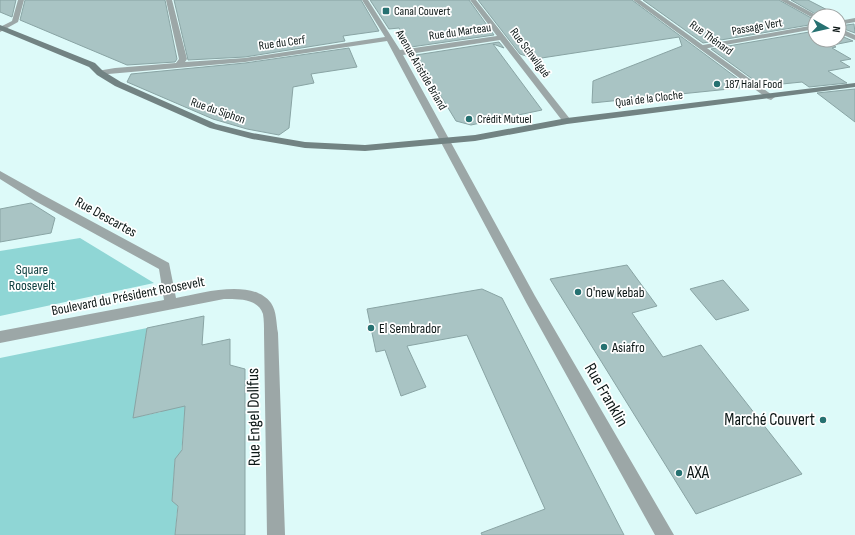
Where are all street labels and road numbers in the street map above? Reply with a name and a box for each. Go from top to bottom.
street label: Passage Vert [731,15,784,39]
street label: Rue Thénard [686,17,736,59]
street label: Rue du Marteau [428,20,492,44]
street label: Rue Schwilgué [506,25,554,81]
street label: Avenue Aristide Briand [392,26,450,113]
street label: Rue du Cerf [258,32,307,54]
street label: Quai de la Cloche [614,87,684,111]
street label: Rue du Siphon [189,95,247,127]
street label: Rue Descartes [72,193,140,241]
street label: Boulevard du Président Roosevelt [50,273,206,319]
street label: Rue Franklin [580,360,632,430]
street label: Rue Engel Dollfus [243,368,265,466]

